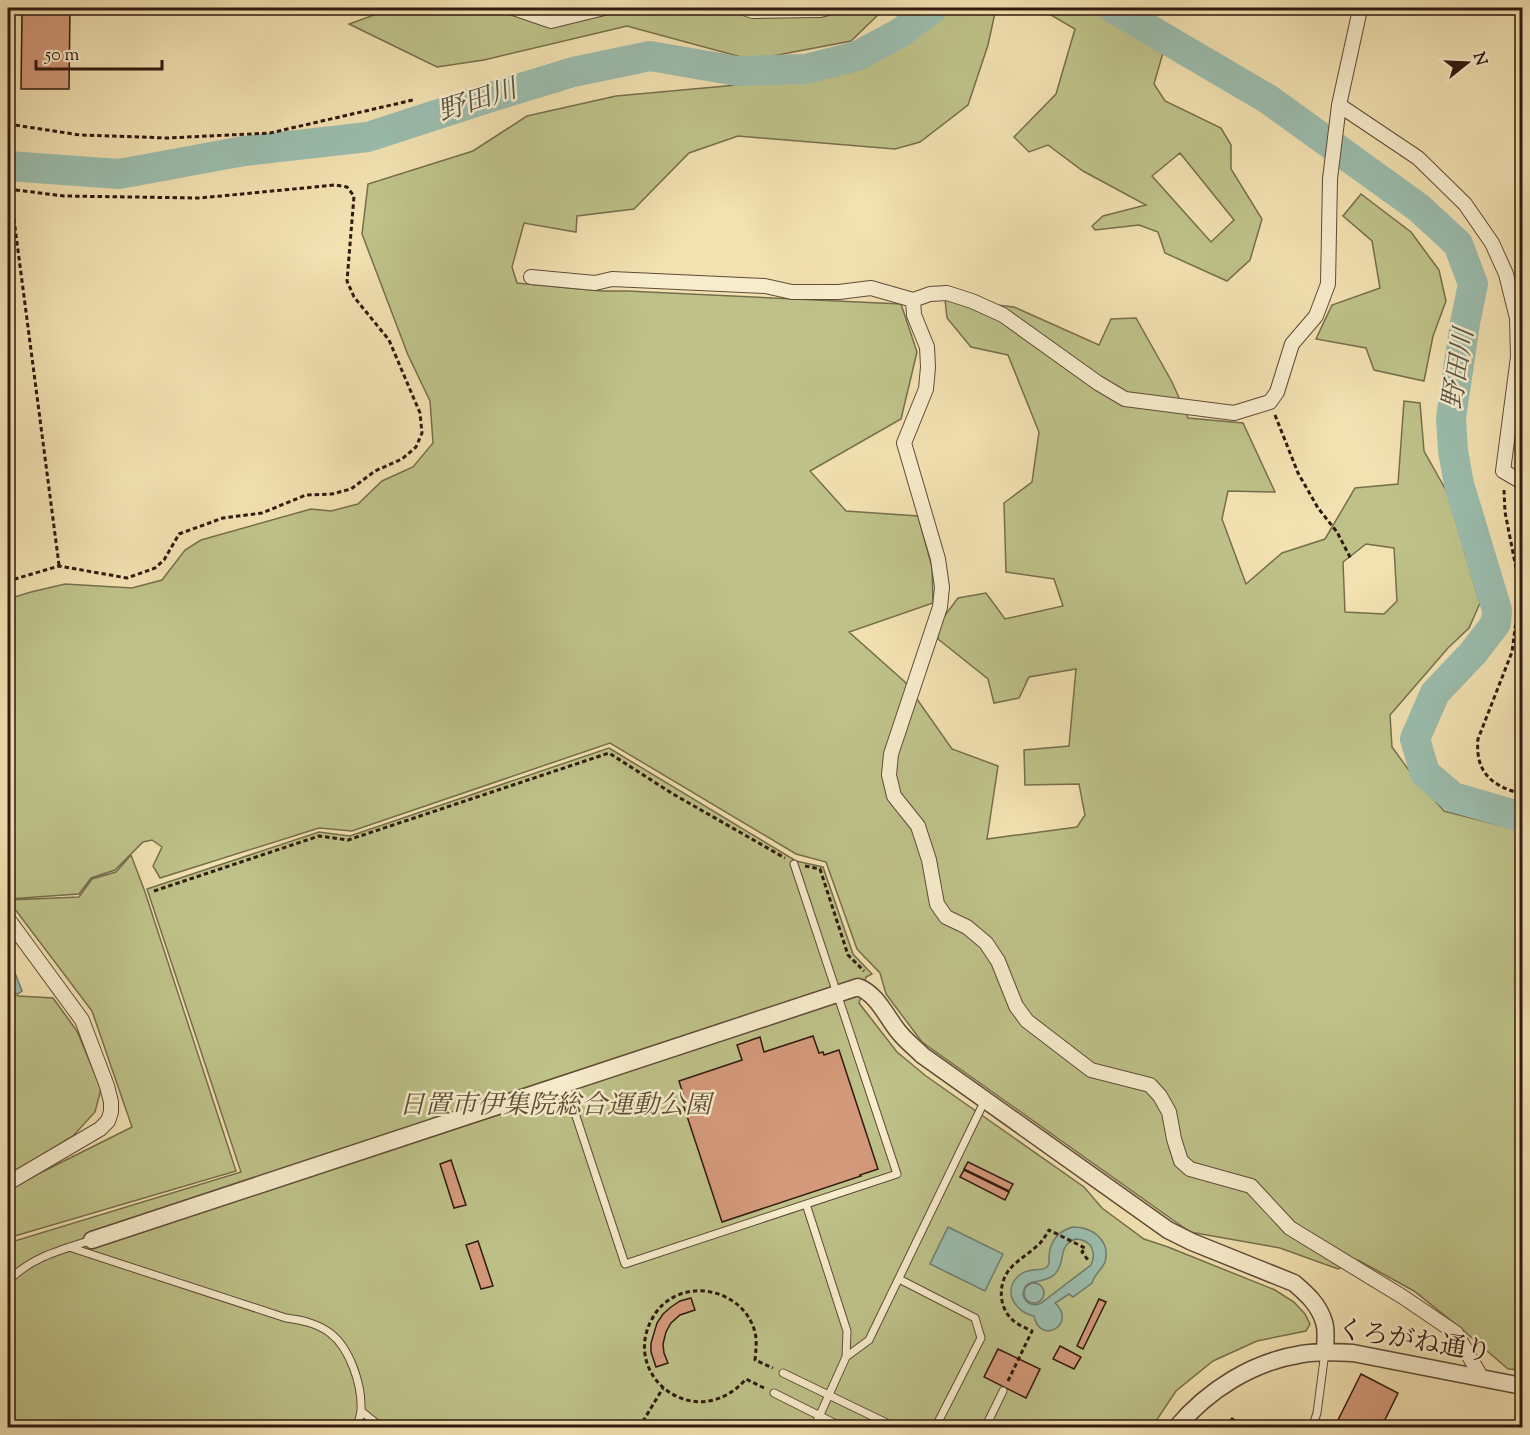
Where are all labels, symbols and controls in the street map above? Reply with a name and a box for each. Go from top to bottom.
scale bar [36,33,162,71]
north arrow [1437,33,1497,93]
text: 50 m [44,43,80,69]
text: N [1466,50,1492,69]
water label: 野田川 [433,70,525,133]
water label: 野田川 [1434,323,1486,412]
park label: 日置市伊集院総合運動公園 [399,1088,715,1125]
street label: くろがね通り [1334,1312,1494,1372]

